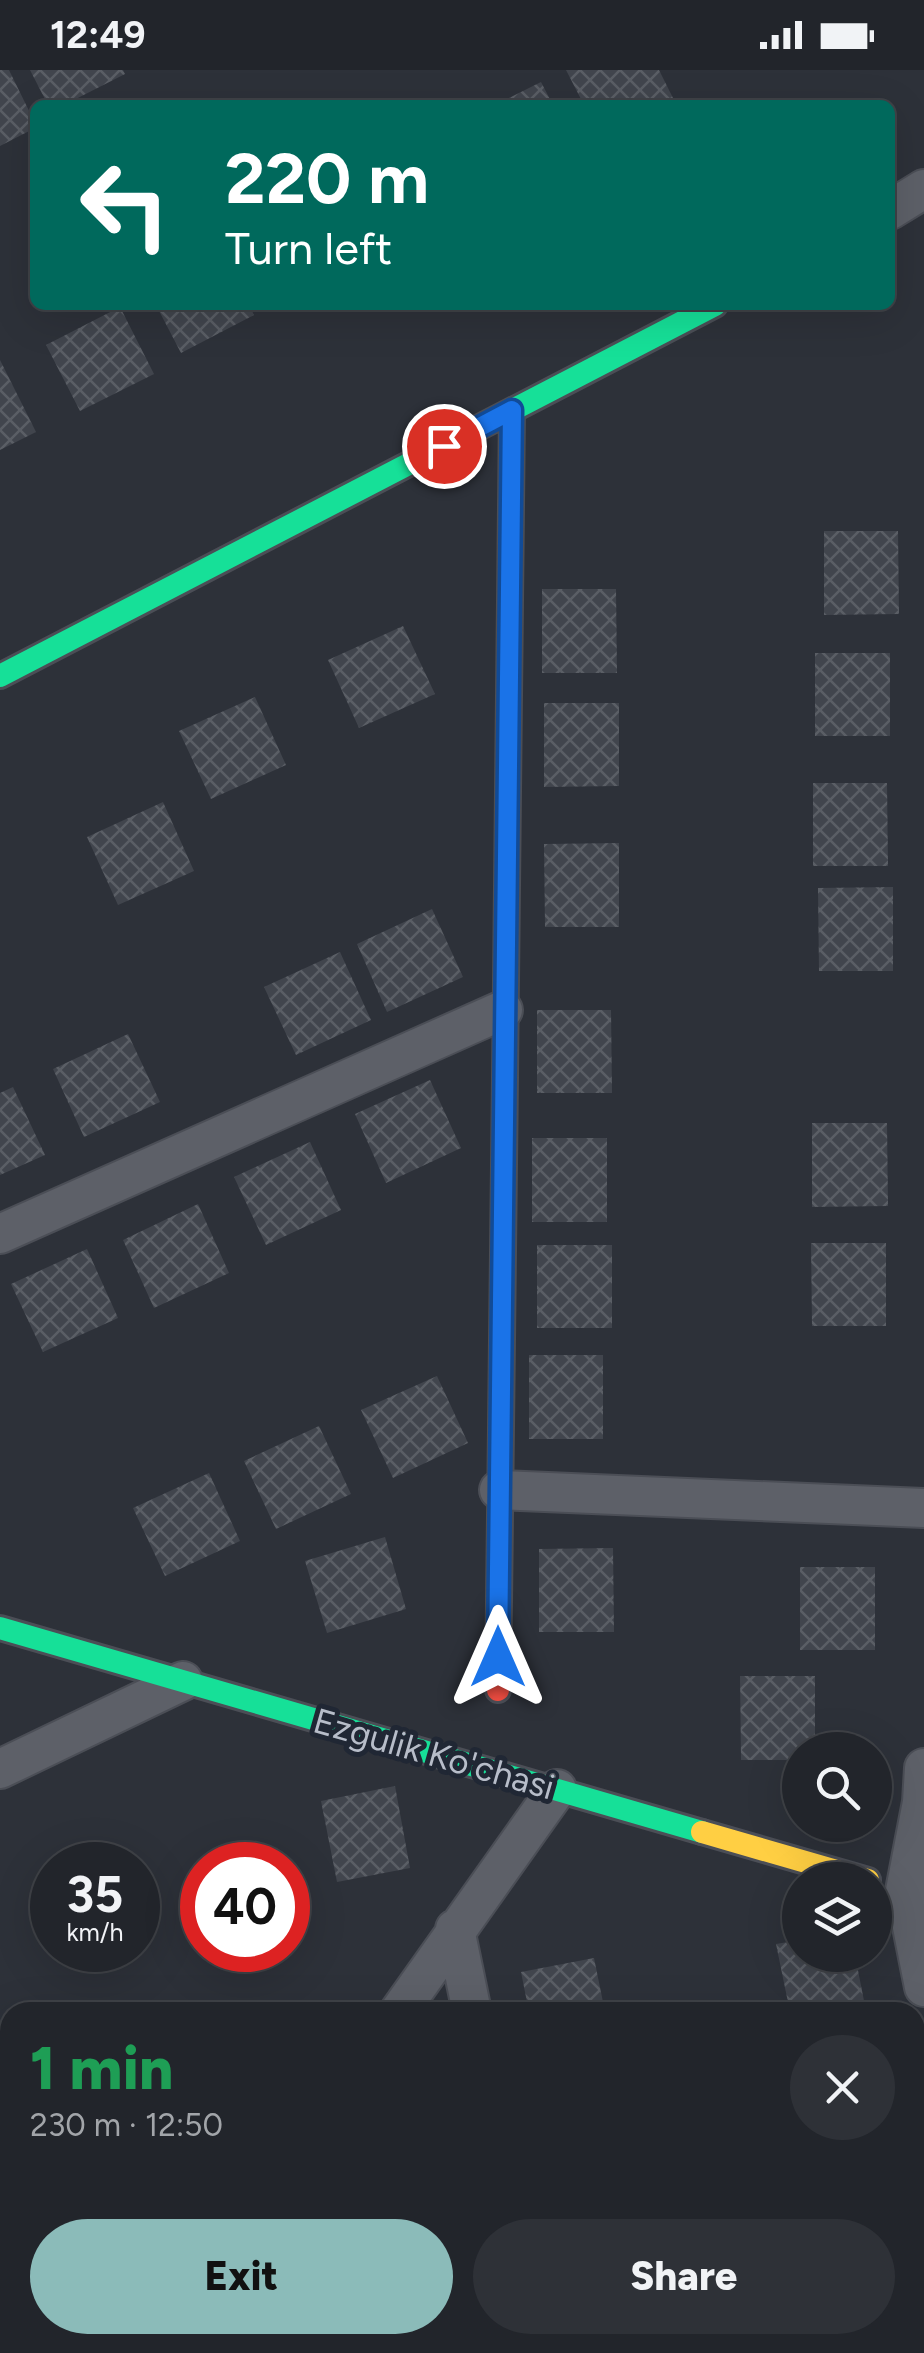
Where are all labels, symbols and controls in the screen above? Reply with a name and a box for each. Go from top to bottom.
text: 12:49 [50,12,146,58]
text: 220 m [225,136,429,221]
icon: left [60,140,190,270]
text: Turn left [225,221,392,275]
pin [402,404,487,489]
icon: arrive [417,419,472,474]
position arrow [446,1605,550,1709]
street label: Ezgulik Ko'chasi [309,1700,559,1808]
map controls [782,1732,892,1972]
button: search [782,1732,892,1842]
speed limit sign: 40 [180,1842,310,1972]
button: layers [782,1862,892,1972]
text: 35 [67,1864,123,1925]
text: km/h [66,1917,124,1947]
text: 1 min [30,2032,173,2104]
button: close [790,2035,895,2140]
text: 230 m · 12:50 [30,2106,223,2144]
button: Exit [30,2219,453,2334]
button: Share [473,2219,895,2334]

